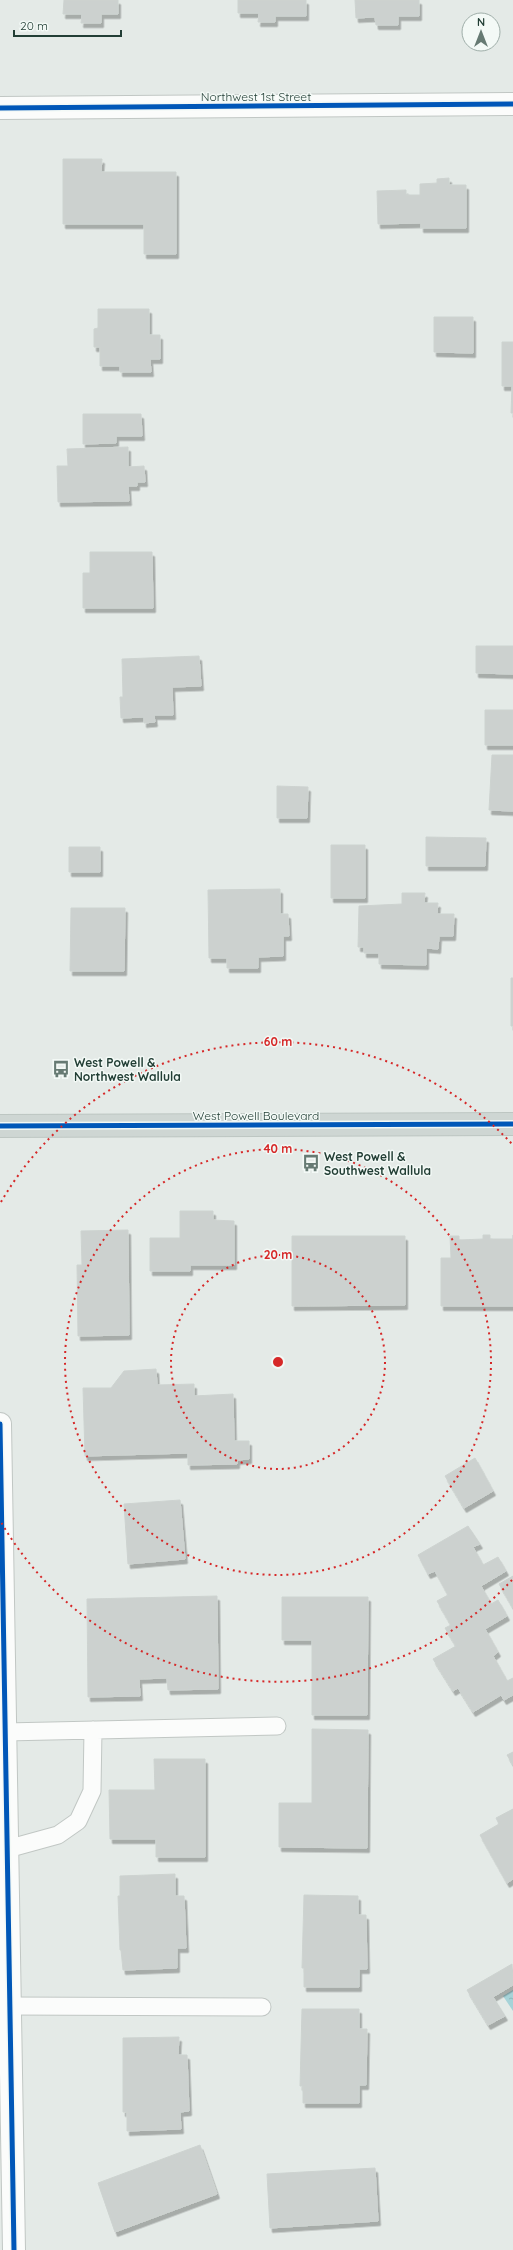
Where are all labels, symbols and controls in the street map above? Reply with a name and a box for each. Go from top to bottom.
scale bar [14,12,121,38]
north arrow [461,12,501,52]
text: N [477,15,485,29]
text: 20 m [20,18,48,33]
street label: Northwest 1st Street [201,89,311,104]
text: 60 m [264,1034,292,1049]
place label: West Powell & Northwest Wallula [74,1055,181,1084]
bus stop icon: West Powell & Northwest Wallula [51,1059,71,1079]
street label: West Powell Boulevard [193,1108,319,1123]
text: 40 m [264,1141,292,1156]
place label: West Powell & Southwest Wallula [324,1149,431,1178]
bus stop icon: West Powell & Southwest Wallula [301,1153,321,1173]
text: 20 m [264,1247,292,1262]
centre of rings [271,1355,285,1369]

